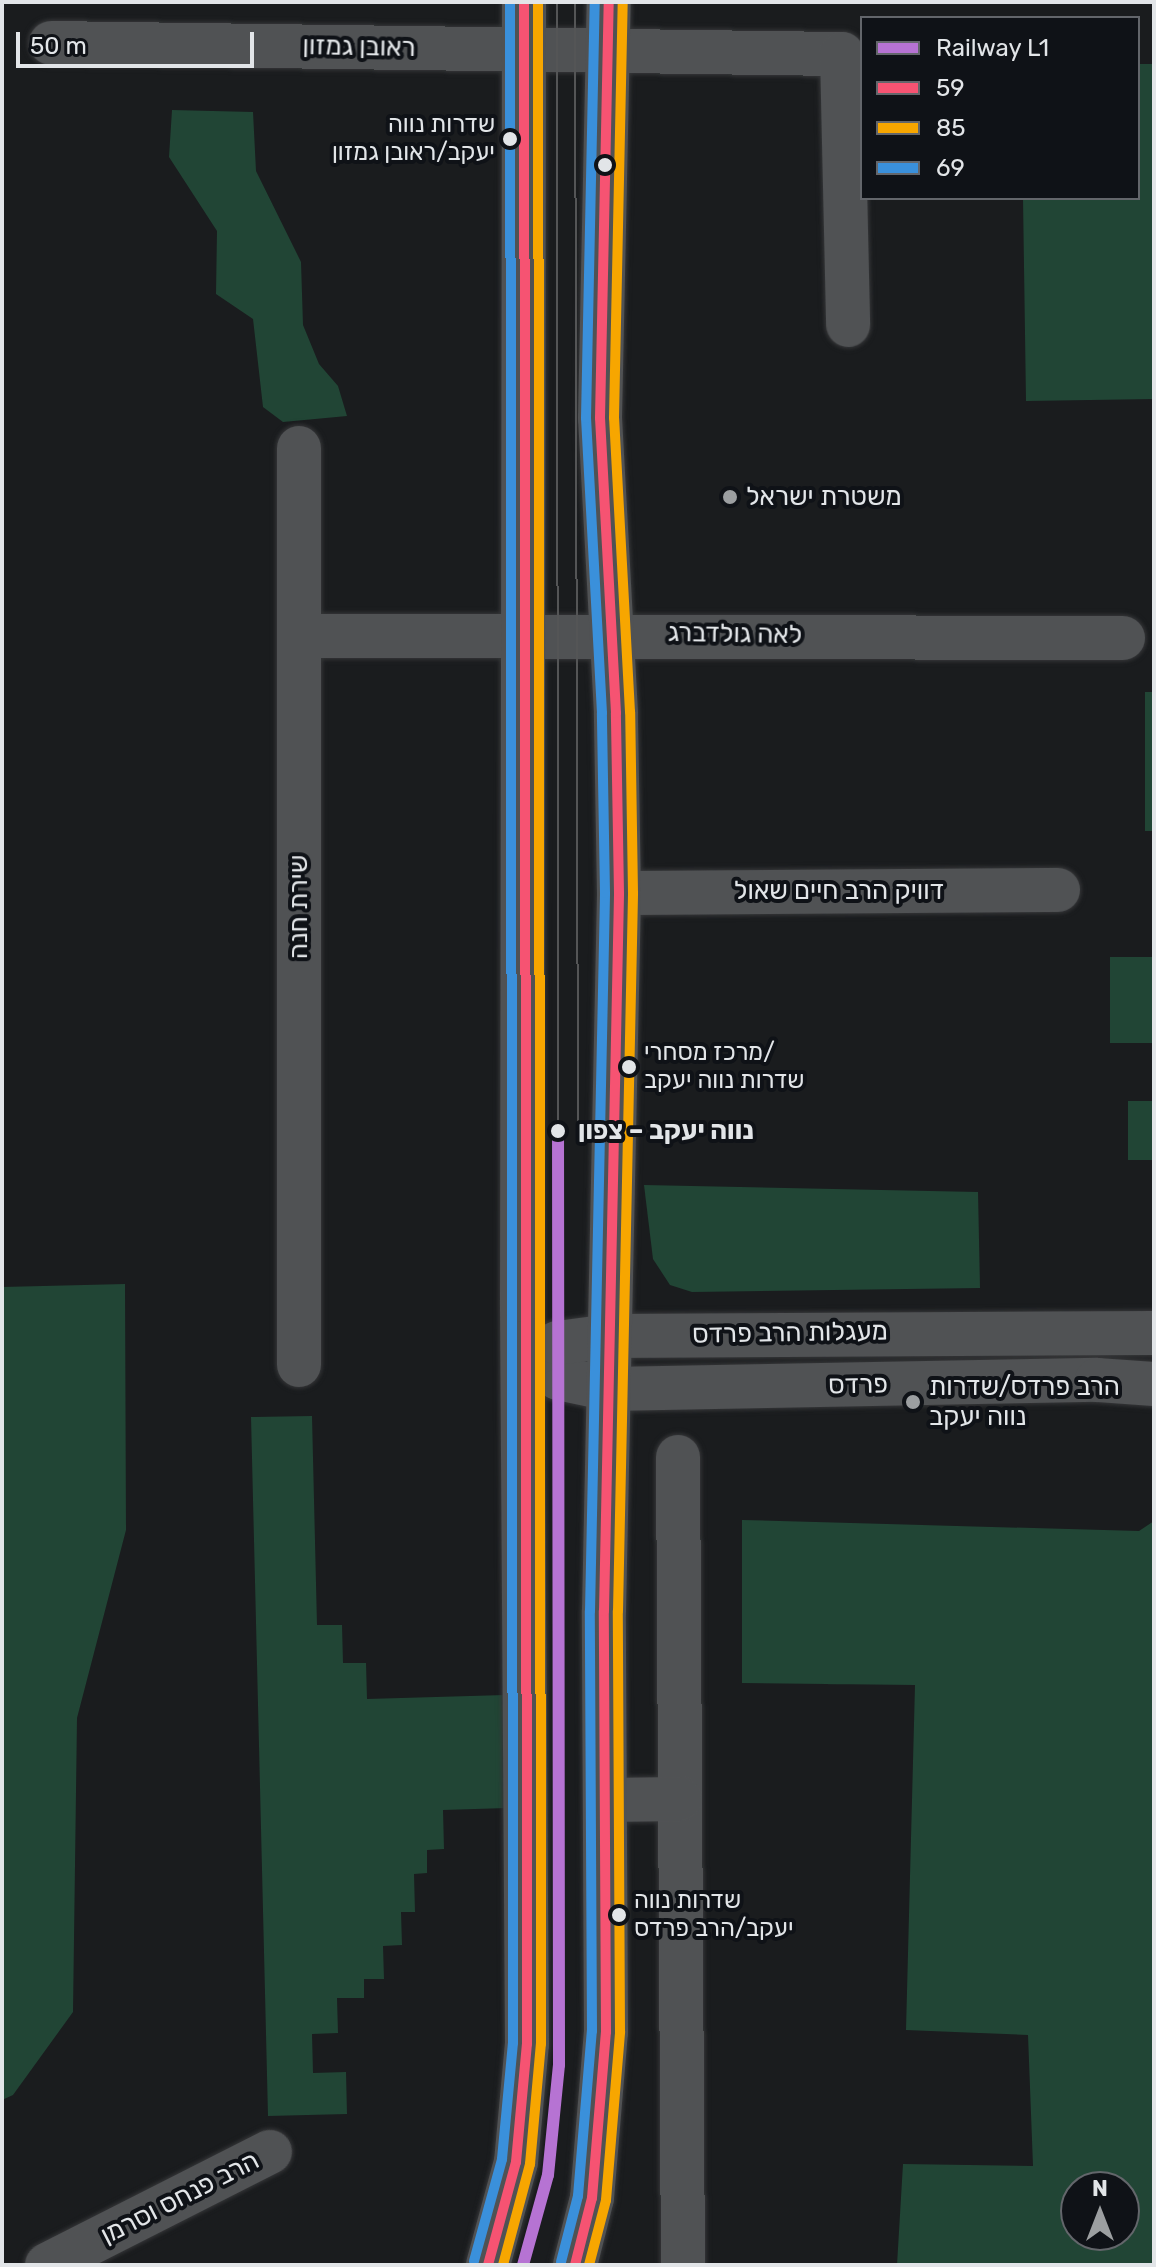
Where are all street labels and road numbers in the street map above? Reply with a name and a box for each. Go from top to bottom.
street label: ראובן גמזון [302,30,416,64]
street label: לאה גולדברג [667,617,803,651]
street label: שירת חנה [283,855,315,959]
street label: דוויק הרב חיים שאול [734,875,944,907]
street label: מעגלות הרב פרדס [692,1316,888,1350]
street label: פרדס [828,1369,888,1401]
street label: הרב פנחס וסרמן [96,2145,264,2251]

